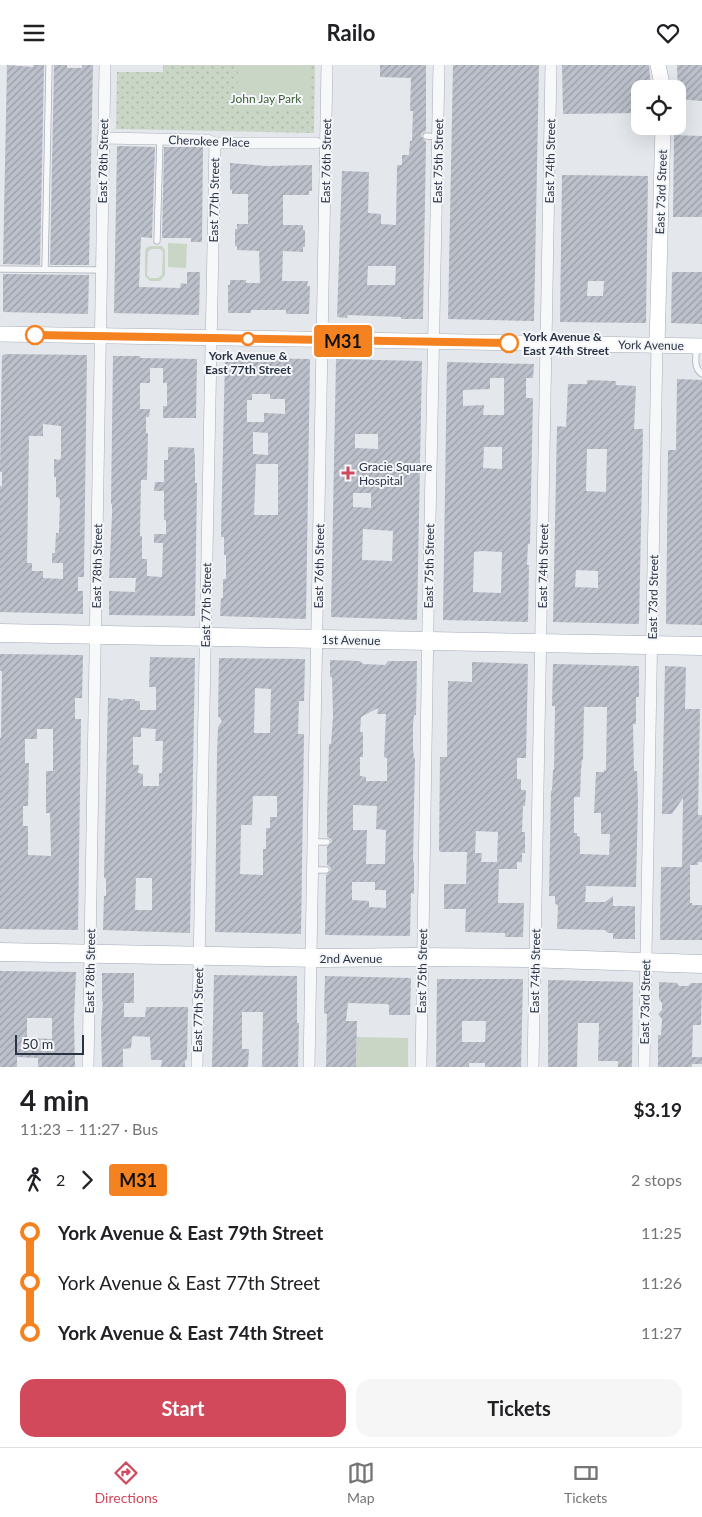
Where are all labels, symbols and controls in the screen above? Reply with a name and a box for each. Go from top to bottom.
icon: menu [20,19,48,47]
text: Railo [327,19,375,46]
icon: heart [654,19,682,47]
map controls [631,80,686,135]
button: locate [631,80,686,135]
park label: John Jay Park [231,91,302,106]
street label: East 78th Street [95,118,111,204]
street label: East 76th Street [318,118,334,204]
street label: East 75th Street [430,118,446,204]
street label: East 74th Street [542,118,558,204]
street label: Cherokee Place [168,132,250,150]
street label: East 73rd Street [652,149,670,235]
street label: East 77th Street [206,157,222,243]
unlabelled marker [25,325,45,345]
line badge: M31 [314,325,372,357]
place label: York Avenue & East 74th Street [522,329,610,358]
text: M31 [324,330,362,352]
marker: York Avenue & East 77th Street [241,332,255,346]
marker: York Avenue & East 74th Street [499,333,519,353]
street label: York Avenue [618,337,684,353]
place label: York Avenue & East 77th Street [205,348,292,377]
place label: Gracie Square Hospital [359,459,432,488]
marker: Gracie Square Hospital [341,466,355,480]
street label: East 78th Street [89,523,105,609]
street label: East 76th Street [311,523,327,609]
street label: East 75th Street [421,523,437,609]
street label: East 74th Street [535,523,551,609]
street label: East 73rd Street [645,554,661,640]
street label: East 77th Street [198,562,214,648]
street label: 1st Avenue [321,632,381,648]
street label: East 78th Street [82,928,98,1014]
street label: East 75th Street [414,928,430,1014]
street label: East 74th Street [527,928,543,1014]
street label: 2nd Avenue [320,951,382,966]
street label: East 73rd Street [637,959,653,1045]
street label: East 77th Street [190,967,206,1053]
scale bar [15,1032,84,1055]
text: 50 m [22,1035,53,1052]
text: 4 min [20,1083,89,1117]
text: $3.19 [633,1098,682,1121]
text: 11:23 – 11:27 · Bus [20,1119,158,1138]
icon: walk [20,1166,48,1194]
icon: forward [73,1166,101,1194]
text: M31 [119,1169,157,1191]
text: 2 [56,1170,65,1189]
text: 2 stops [631,1170,682,1189]
text: York Avenue & East 79th Street [58,1221,323,1244]
text: 11:25 [641,1223,682,1242]
text: York Avenue & East 77th Street [58,1271,320,1294]
text: 11:26 [641,1273,682,1292]
text: York Avenue & East 74th Street [58,1321,323,1344]
text: 11:27 [641,1323,682,1342]
button: Start [20,1379,346,1437]
button: Tickets [356,1379,682,1437]
tab: Directions [95,1459,158,1506]
tab: Map [347,1459,375,1506]
tab: Tickets [564,1459,607,1506]

